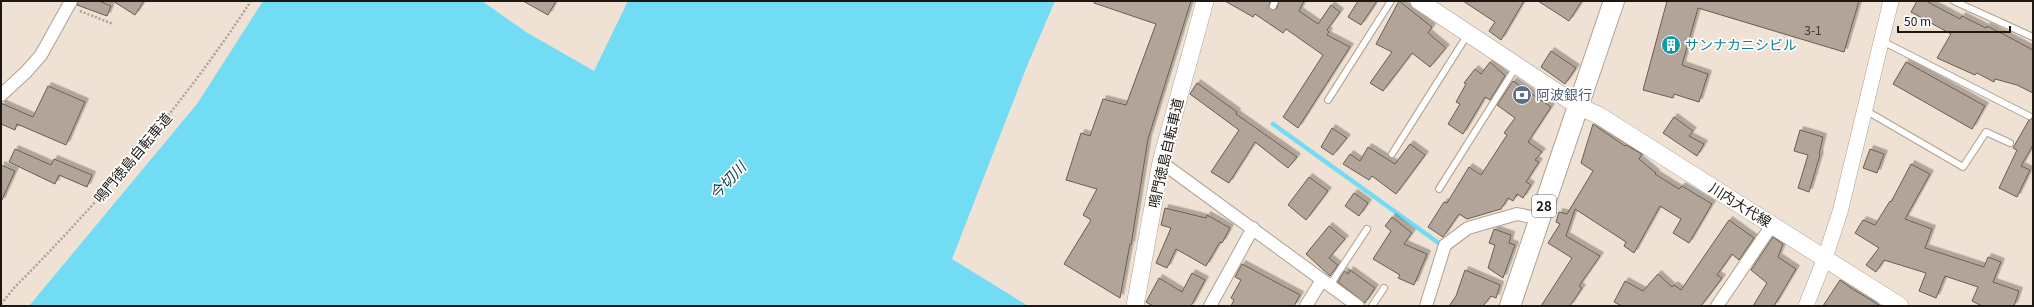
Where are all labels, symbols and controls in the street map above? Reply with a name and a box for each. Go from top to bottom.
scale bar [1898,8,2010,34]
text: 50 m [1904,12,1931,29]
house number: 3-1 [1804,21,1822,38]
building icon: サンナカニシビル [1660,34,1682,56]
place label: サンナカニシビル [1685,34,1797,54]
bank icon: 阿波銀行 [1511,84,1533,106]
place label: 阿波銀行 [1536,84,1592,104]
street label: 鳴門徳島自転車道 [1143,96,1187,210]
street label: 鳴門徳島自転車道 [89,108,176,207]
water label: 今切川 [704,155,751,204]
street label: 川内大代線 [1706,177,1776,231]
road number: 28 [1532,195,1556,217]

